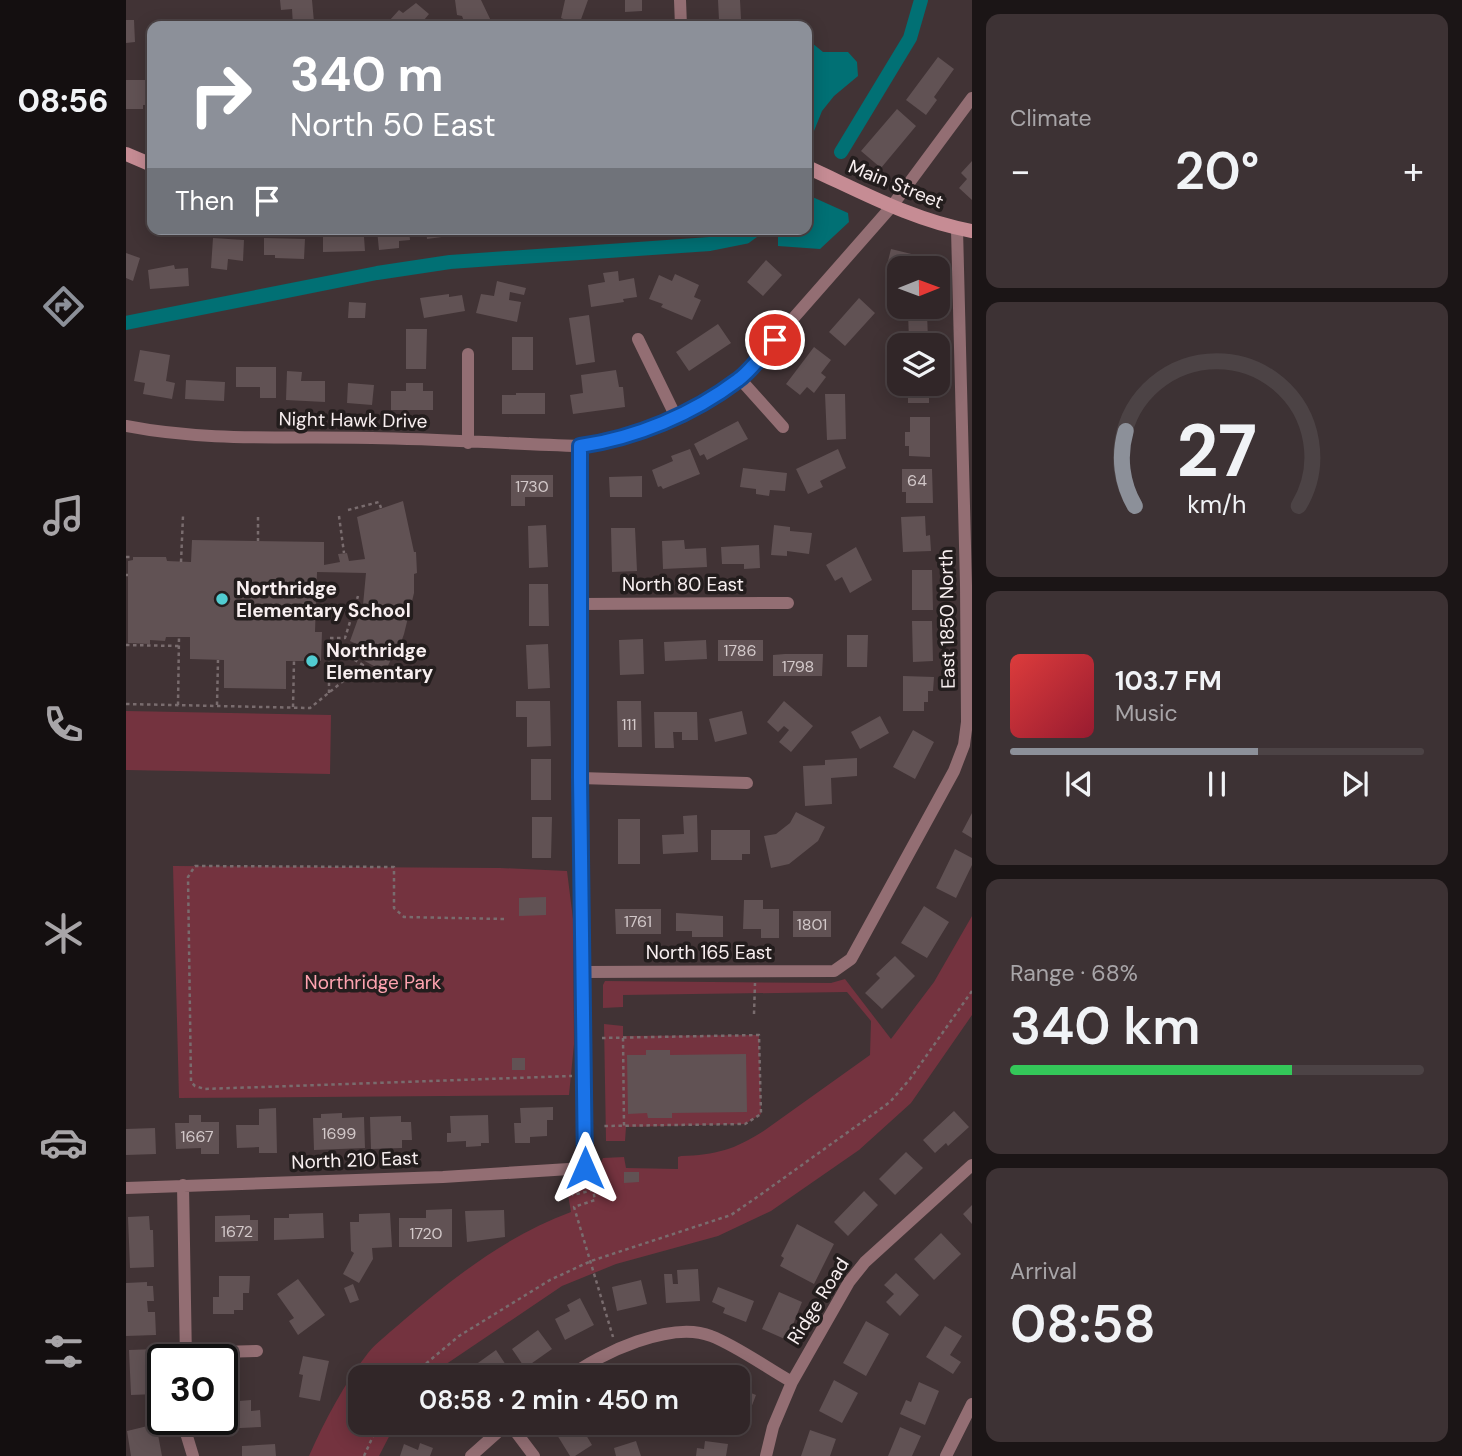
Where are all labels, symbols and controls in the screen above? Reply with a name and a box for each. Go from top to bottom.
text: 340 m [290,42,444,106]
icon: right [175,49,266,140]
text: 08:56 [17,80,109,122]
text: Climate [1010,103,1092,133]
text: North 50 East [290,104,496,146]
text: 20° [1175,137,1259,205]
text: − [1010,146,1031,196]
text: + [1403,146,1424,196]
street label: Main Street [845,154,947,214]
icon: arrive [248,182,286,220]
text: Then [175,184,234,218]
north arrow [887,256,950,318]
map controls [887,256,950,396]
icon: directions [39,282,88,331]
pin [745,310,805,370]
icon: arrive [756,321,794,359]
button: layers [887,333,950,396]
text: 27 [1177,404,1257,499]
street label: Night Hawk Drive [278,406,428,434]
house number: 64 [907,470,927,491]
house number: 1730 [515,476,549,497]
text: km/h [1187,487,1247,520]
icon: music [39,491,88,540]
street label: East 1850 North [933,549,961,689]
street label: North 80 East [622,572,744,597]
place label: Northridge Elementary School [236,576,411,623]
marker: Northridge Elementary School [214,591,230,607]
place label: Northridge Elementary [326,638,434,685]
house number: 1786 [723,640,757,661]
marker: Northridge Elementary [304,653,320,669]
house number: 1798 [782,656,814,677]
text: 103.7 FM [1115,664,1222,698]
text: Music [1115,698,1178,728]
icon: phone [39,700,88,749]
house number: 111 [622,714,636,735]
icon: previous [1060,765,1098,803]
icon: pause [1198,765,1236,803]
icon: next [1336,765,1374,803]
icon: climate [39,909,88,958]
house number: 1761 [624,911,652,932]
house number: 1801 [797,914,827,935]
street label: North 165 East [646,940,772,965]
text: Range · 68% [1010,958,1138,988]
park label: Northridge Park [305,970,442,995]
text: 340 km [1010,992,1200,1060]
icon: car [39,1118,88,1167]
house number: 1699 [322,1123,356,1144]
house number: 1667 [180,1126,214,1147]
position arrow [548,1131,622,1205]
street label: North 210 East [291,1145,419,1175]
house number: 1672 [221,1221,253,1242]
house number: 1720 [409,1223,443,1244]
street label: Ridge Road [781,1253,855,1349]
text: Arrival [1010,1256,1077,1286]
text: 08:58 [1010,1290,1156,1358]
icon: filters [39,1327,88,1376]
speed limit sign: 30 [147,1344,238,1435]
text: 08:58 · 2 min · 450 m [419,1383,679,1417]

